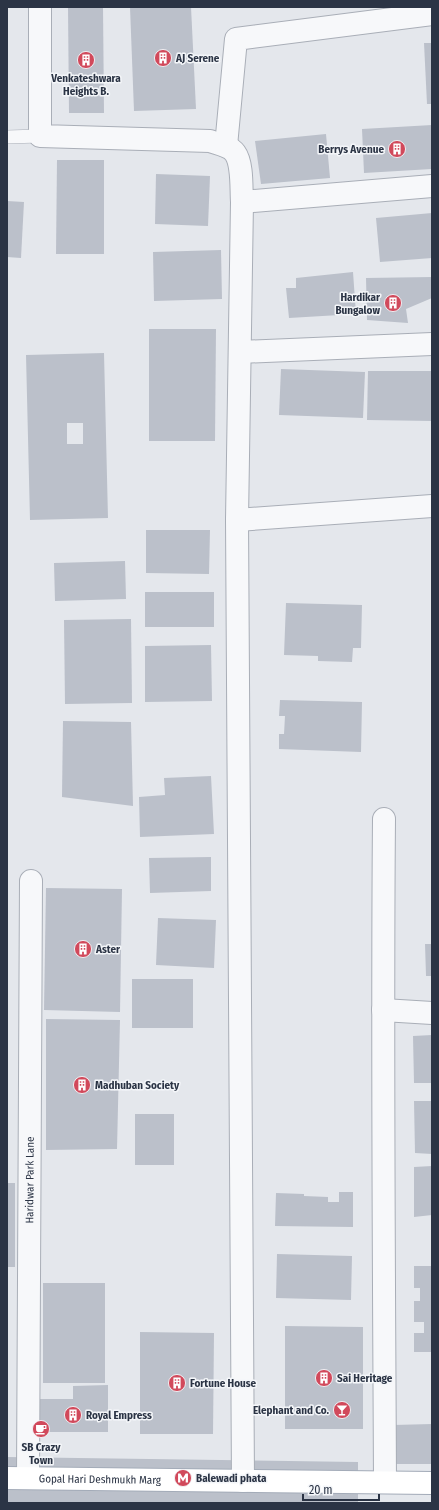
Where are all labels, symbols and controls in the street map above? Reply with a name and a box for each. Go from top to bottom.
building icon: AJ Serene [153,48,173,68]
building icon: Venkateshwara Heights B. [76,50,96,70]
place label: AJ Serene [175,52,220,65]
place label: Venkateshwara Heights B. [50,72,121,98]
building icon: Berrys Avenue [387,139,407,159]
place label: Berrys Avenue [318,143,384,156]
place label: Hardikar Bungalow [335,291,381,317]
building icon: Hardikar Bungalow [383,293,403,313]
building icon: Aster [73,939,93,959]
place label: Aster [95,943,121,956]
building icon: Madhuban Society [72,1075,92,1095]
place label: Madhuban Society [95,1079,180,1092]
street label: Haridwar Park Lane [23,1136,37,1224]
building icon: Sai Heritage [314,1368,334,1388]
place label: Sai Heritage [337,1372,393,1385]
building icon: Fortune House [167,1373,187,1393]
place label: Fortune House [190,1377,257,1390]
bar icon: Elephant and Co. [332,1400,352,1420]
place label: Elephant and Co. [253,1404,329,1417]
building icon: Royal Empress [63,1405,83,1425]
place label: Royal Empress [86,1409,152,1422]
cafe icon: SB Crazy Town [31,1419,51,1439]
place label: SB Crazy Town [22,1441,61,1467]
metro station icon: Balewadi phata [173,1468,193,1488]
street label: Gopal Hari Deshmukh Marg [39,1472,162,1487]
place label: Balewadi phata [196,1472,267,1485]
scale bar [303,1476,379,1502]
text: 20 m [309,1483,333,1497]

